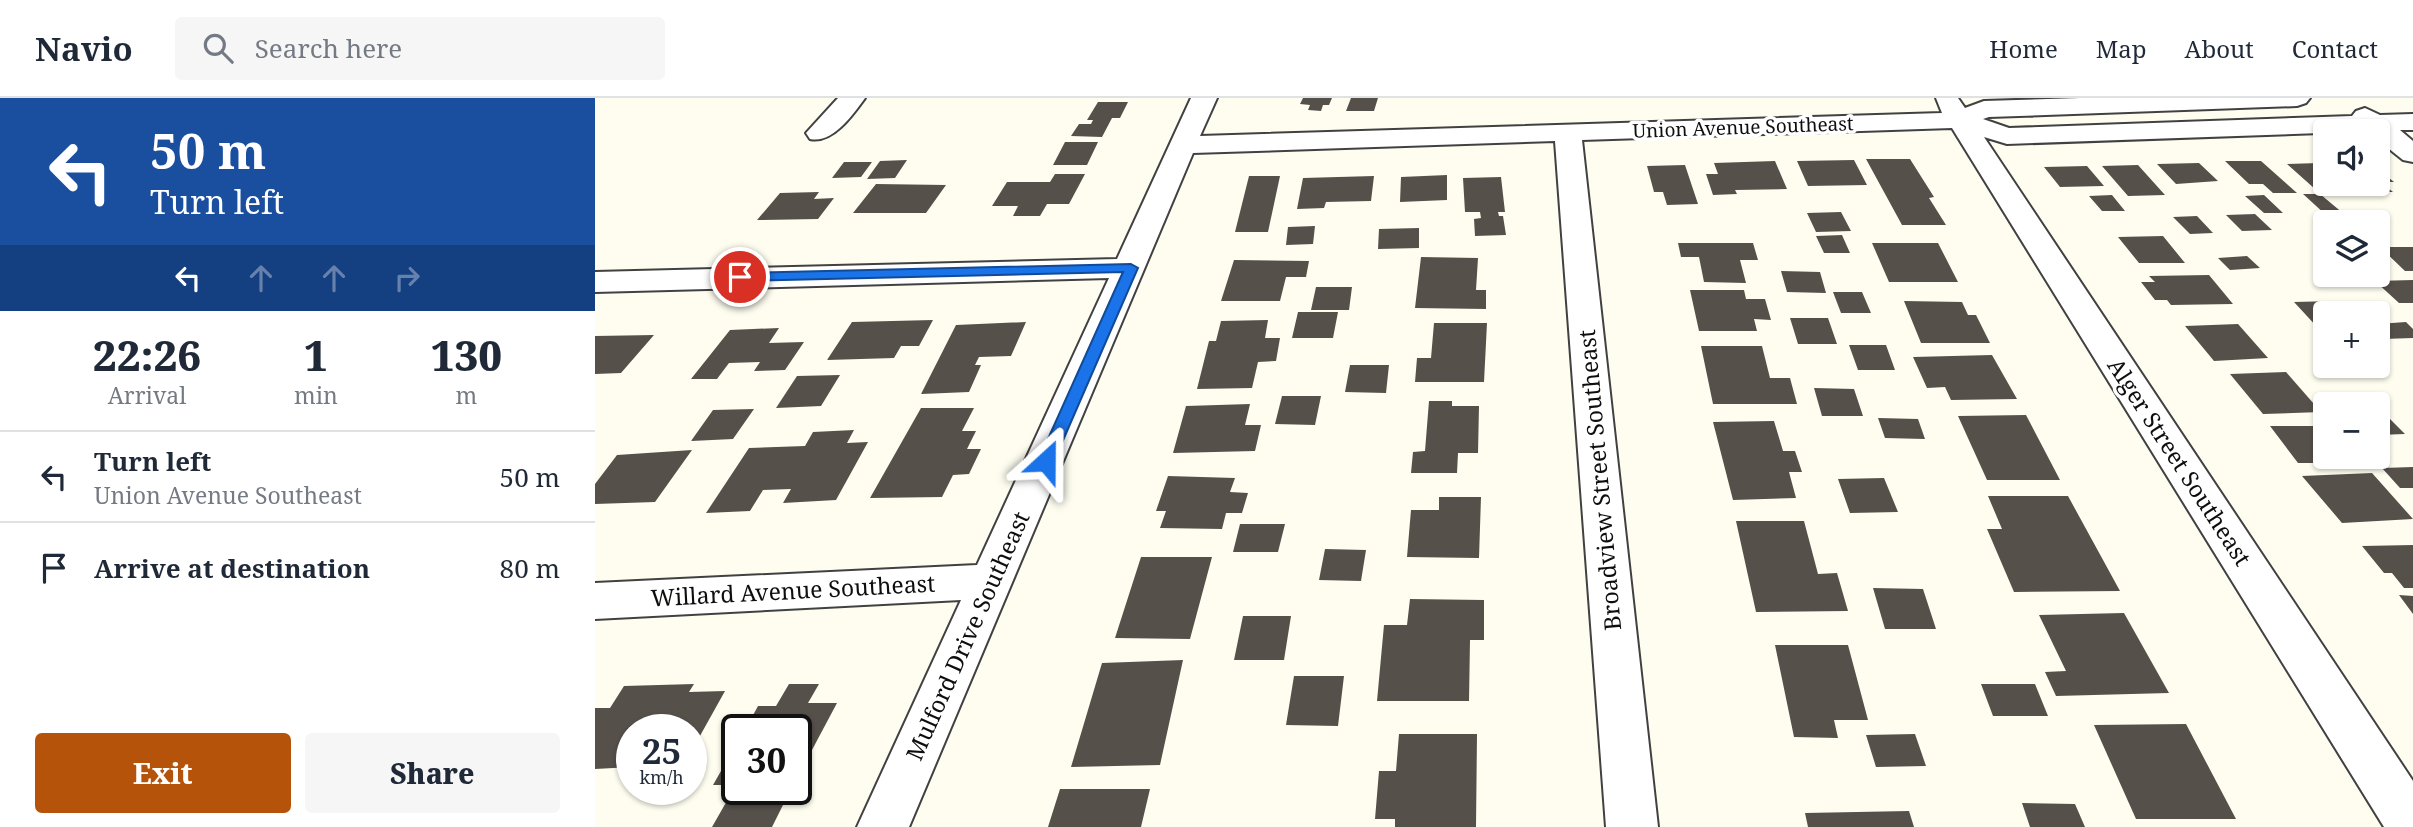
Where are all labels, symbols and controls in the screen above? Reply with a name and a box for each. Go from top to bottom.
search box [175,17,665,80]
text: Navio [35,26,133,71]
icon: search [199,29,237,67]
text: Search here [255,30,402,66]
text: Home [1989,32,2058,65]
text: Map [2096,32,2147,65]
text: About [2185,32,2254,65]
text: Contact [2292,32,2378,65]
street label: Union Avenue Southeast [1632,110,1854,144]
text: 50 m [150,117,266,183]
map controls [2313,119,2390,469]
button: sound [2313,119,2390,196]
icon: left [35,126,126,217]
text: Turn left [150,180,284,223]
button: layers [2313,210,2390,287]
pin [710,247,770,307]
icon: arrive [721,258,759,296]
icon: left [169,259,207,297]
icon: ahead [242,259,280,297]
icon: ahead [315,259,353,297]
icon: right [388,259,426,297]
button: + [2313,301,2390,378]
text: 22:26 [93,326,201,383]
text: 1 [304,326,328,383]
text: 130 [431,326,502,383]
street label: Broadview Street Southeast [1570,328,1628,632]
street label: Alger Street Southeast [2101,351,2259,572]
text: Arrival [108,379,186,411]
text: min [294,379,338,411]
text: m [456,379,477,411]
button: − [2313,392,2390,469]
position arrow [1009,424,1083,498]
text: Turn left [94,443,211,479]
icon: left [35,458,73,496]
text: 50 m [500,459,560,495]
text: Union Avenue Southeast [94,479,362,511]
street label: Mulford Drive Southeast [898,506,1036,765]
icon: arrive [35,549,73,587]
text: Arrive at destination [94,550,370,586]
text: 80 m [500,550,560,586]
street label: Willard Avenue Southeast [650,567,936,613]
speed limit sign: 30 [721,714,812,805]
text: 25 [642,727,681,774]
button: Exit [35,733,291,813]
button: Share [305,733,560,813]
text: km/h [639,765,684,789]

